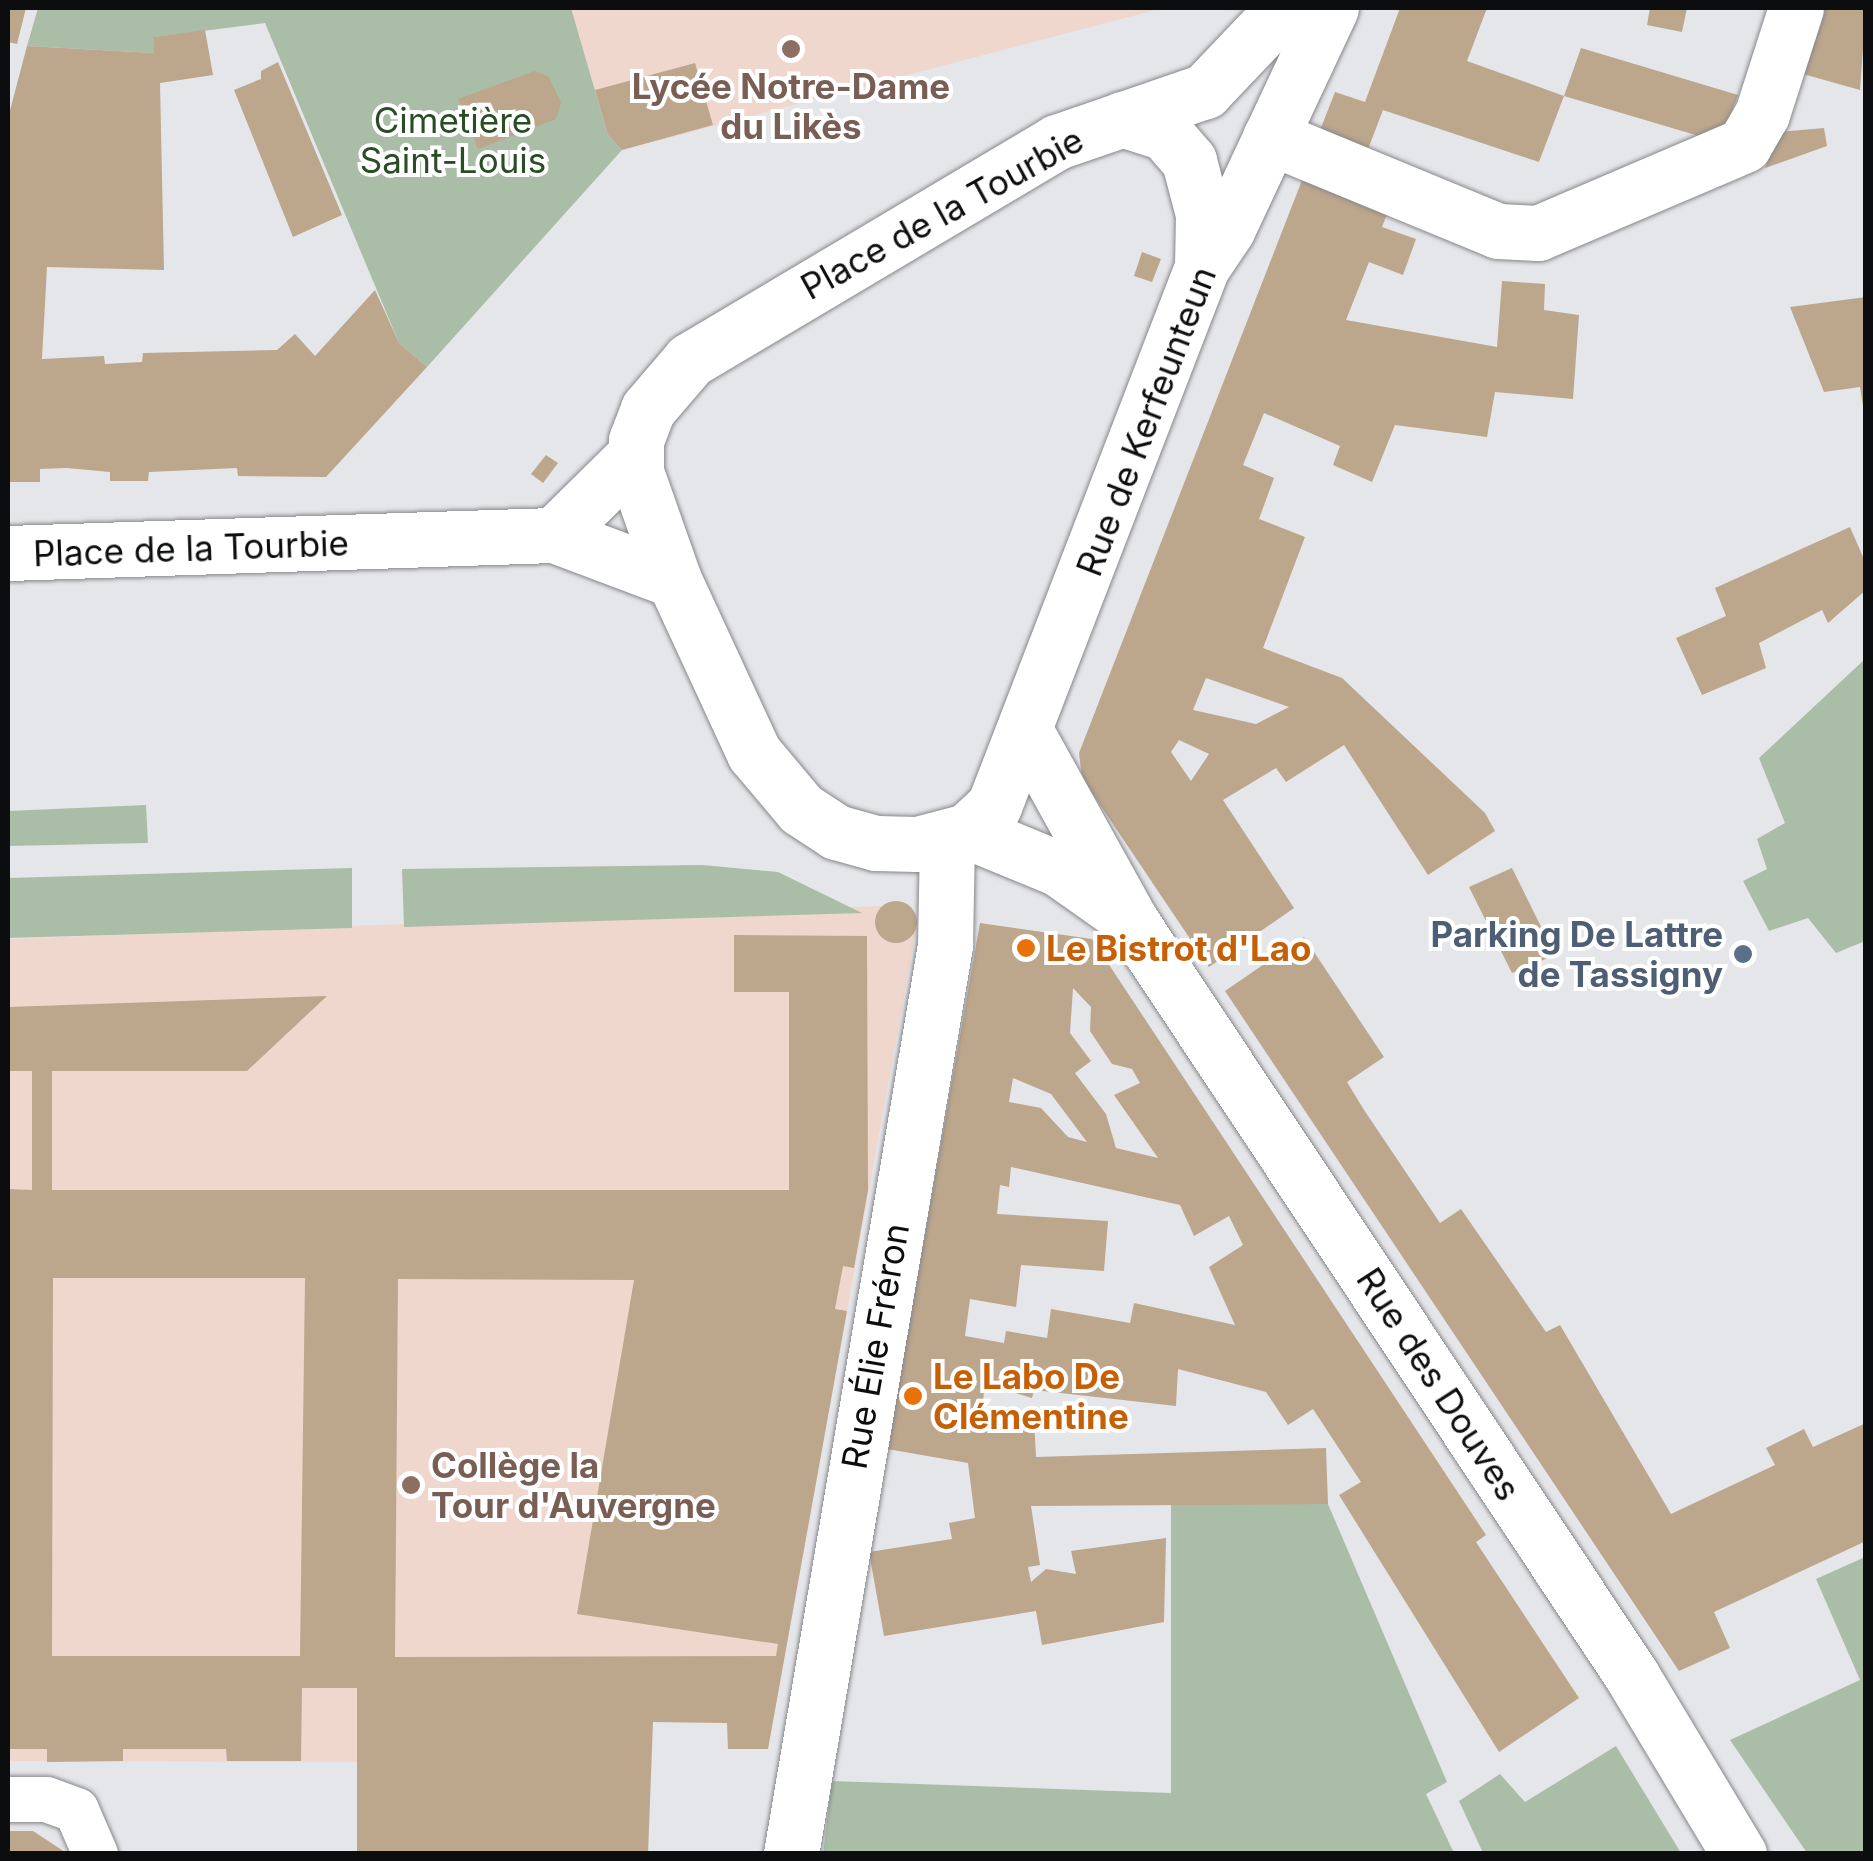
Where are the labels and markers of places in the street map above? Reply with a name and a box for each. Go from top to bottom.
marker: Lycée Notre-Dame du Likès [780,38,802,60]
place label: Lycée Notre-Dame du Likès [632,65,950,147]
place label: Parking De Lattre de Tassigny [1430,913,1723,995]
place label: Le Bistrot d'Lao [1046,927,1311,969]
marker: Le Bistrot d'Lao [1015,937,1037,959]
marker: Parking De Lattre de Tassigny [1732,943,1754,965]
place label: Le Labo De Clémentine [933,1355,1129,1437]
marker: Le Labo De Clémentine [902,1385,924,1407]
place label: Collège la Tour d'Auvergne [431,1444,716,1526]
marker: Collège la Tour d'Auvergne [400,1474,422,1496]

